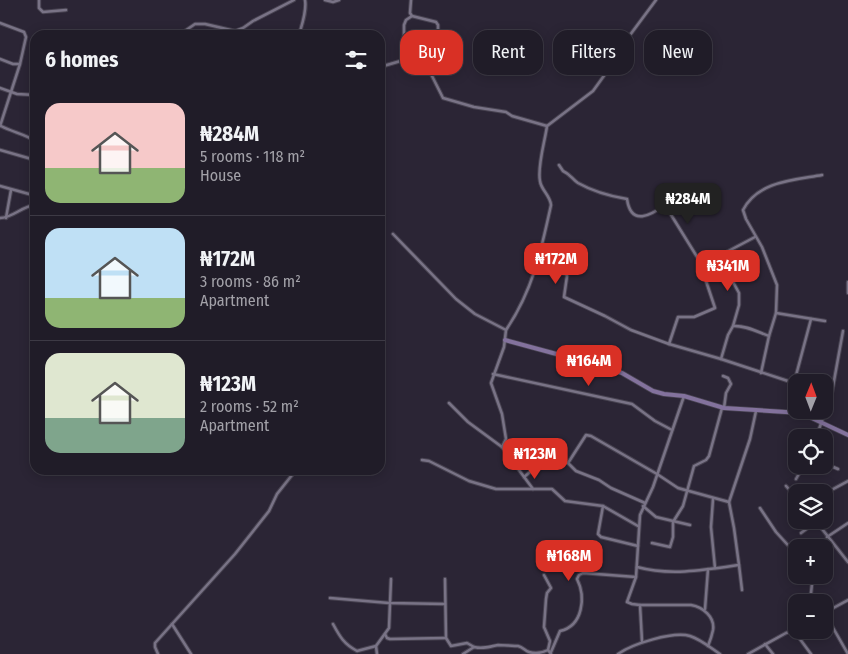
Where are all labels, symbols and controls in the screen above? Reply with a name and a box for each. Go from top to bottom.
chip: Buy [400,30,463,75]
chip: Rent [473,30,543,75]
chip: Filters [553,30,634,75]
chip: New [644,30,712,75]
icon: filters [342,46,370,74]
text: 6 homes [45,47,118,73]
text: ₦284M [200,121,259,147]
icon: home [85,123,145,183]
text: 5 rooms · 118 m² [200,147,305,166]
text: House [200,166,241,185]
pin: ₦284M [653,182,723,225]
text: ₦284M [665,189,711,208]
pin: ₦172M [521,242,591,285]
text: ₦172M [200,246,255,272]
icon: home [85,248,145,308]
text: ₦172M [535,249,577,268]
pin: ₦341M [693,250,763,292]
text: ₦341M [707,256,749,275]
text: 3 rooms · 86 m² [200,272,301,291]
text: Apartment [200,291,269,310]
pin: ₦164M [554,344,624,387]
text: ₦164M [567,351,611,370]
text: ₦123M [200,371,256,397]
icon: home [85,373,145,433]
north arrow [788,374,832,419]
map controls [788,374,833,639]
text: 2 rooms · 52 m² [200,397,299,416]
text: Apartment [200,416,269,435]
button: locate [788,429,833,474]
pin: ₦123M [500,438,570,480]
text: ₦123M [514,444,556,463]
button: layers [788,484,833,529]
button: + [788,539,833,584]
pin: ₦168M [534,540,604,582]
text: ₦168M [547,546,591,565]
button: − [788,594,833,639]

